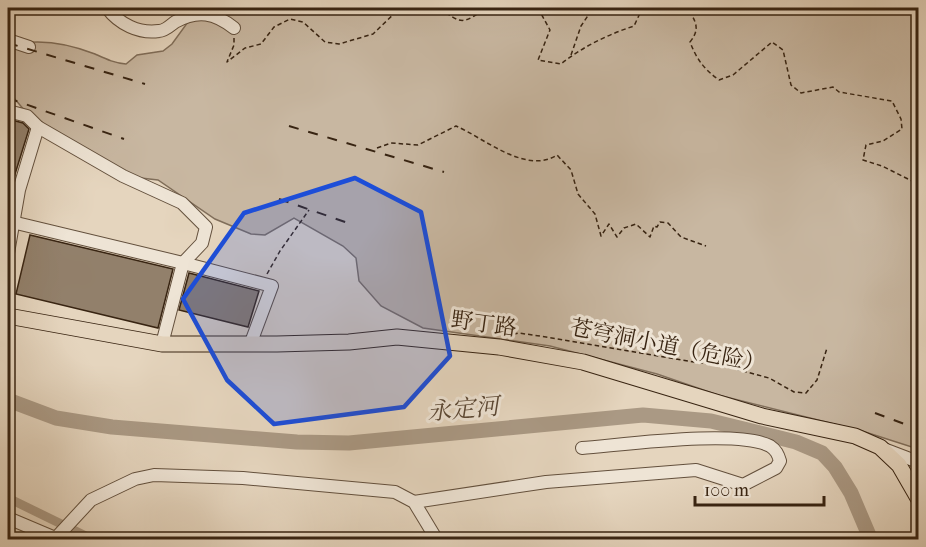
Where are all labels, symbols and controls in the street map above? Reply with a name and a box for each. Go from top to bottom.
street label: 野丁路 [449,307,518,341]
street label: 苍穹洞小道（危险） [568,314,767,378]
water label: 永定河 [426,392,504,426]
scale bar [695,469,824,507]
text: 100 m [704,480,749,501]

